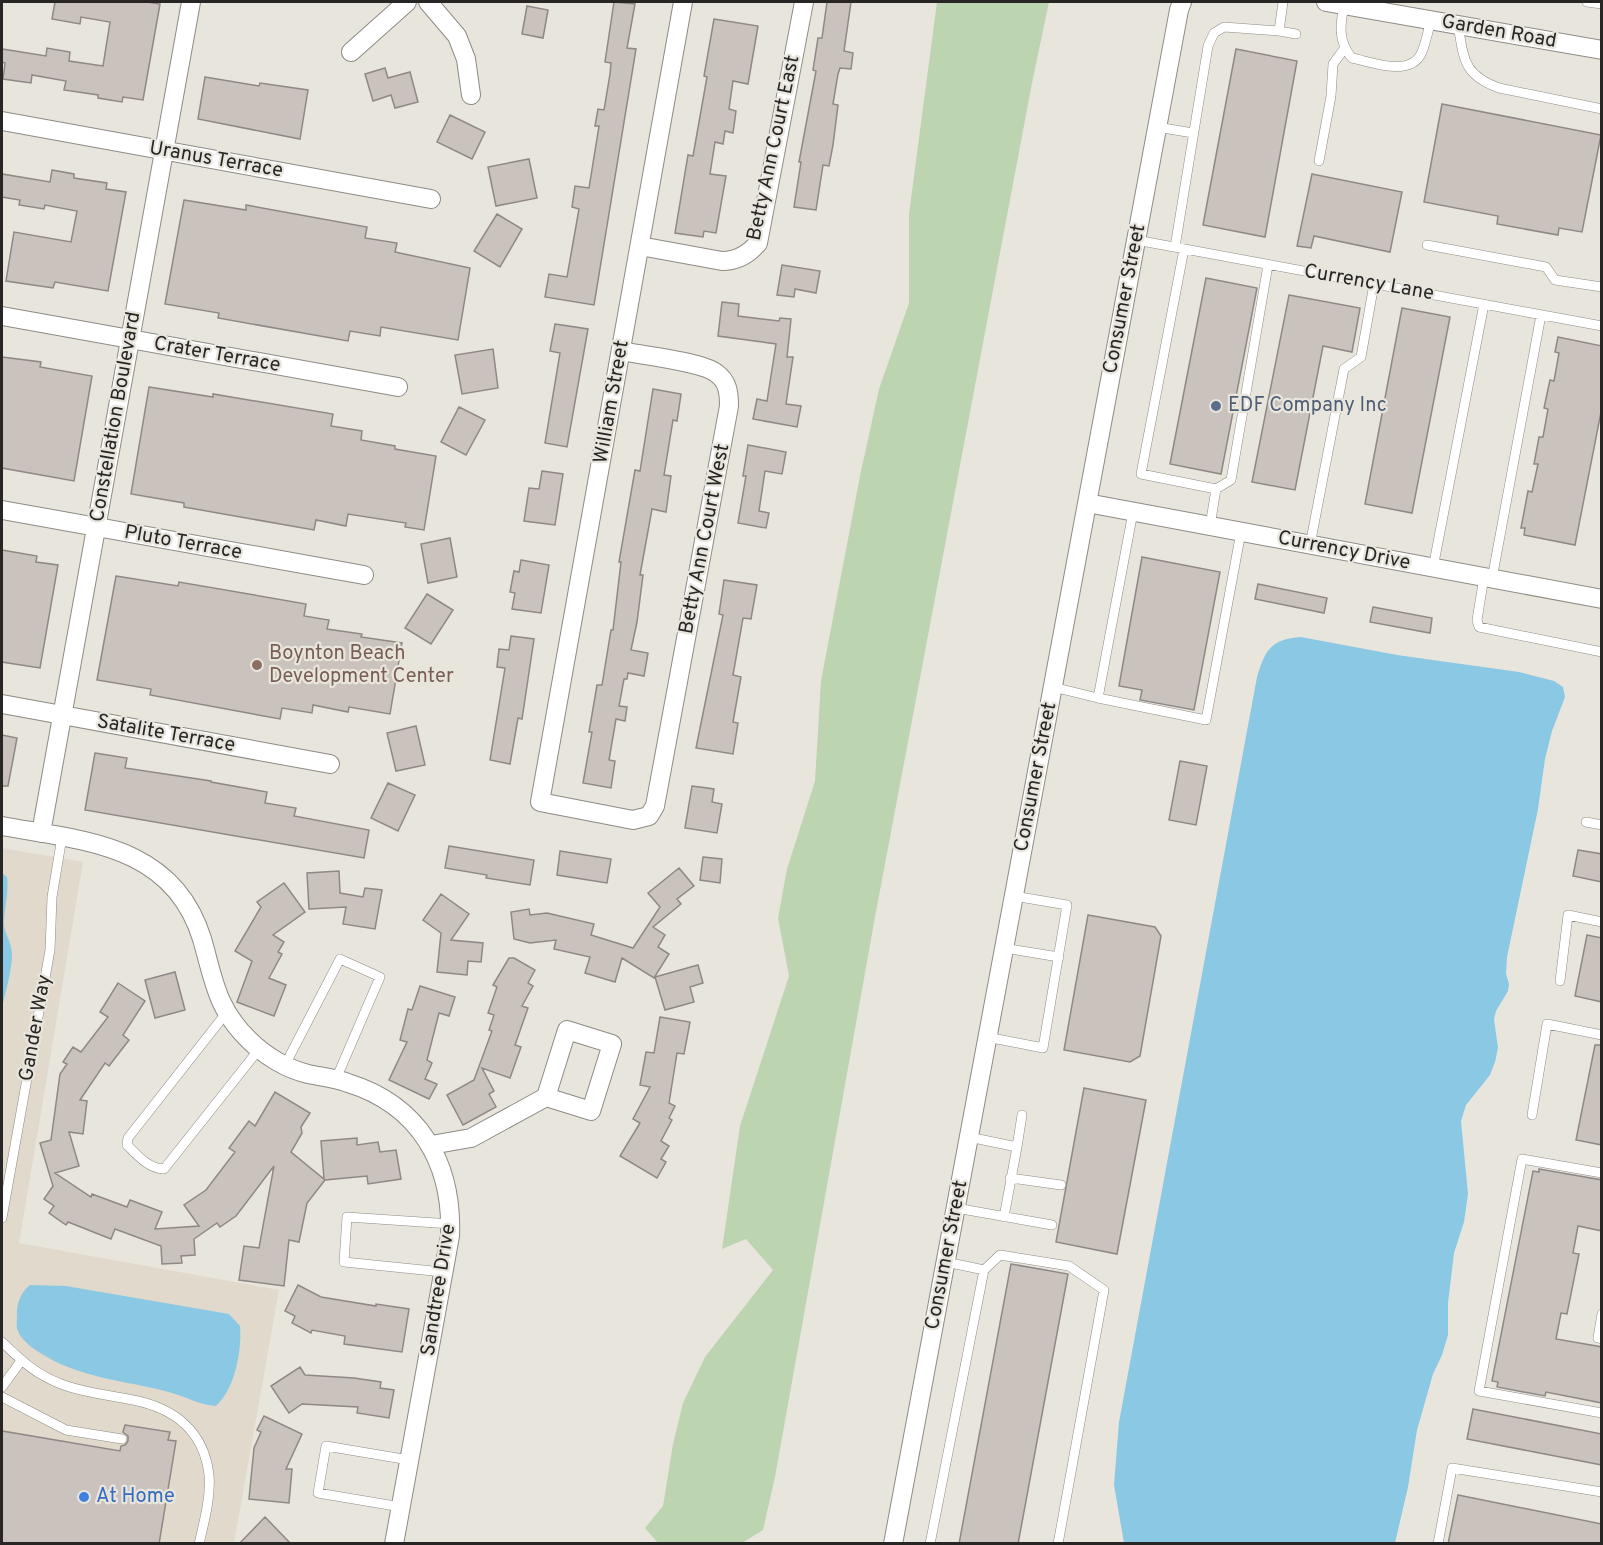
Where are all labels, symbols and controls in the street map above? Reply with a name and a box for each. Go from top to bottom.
street label: Garden Road [1439,9,1559,55]
street label: Betty Ann Court East [742,53,806,243]
street label: Uranus Terrace [147,135,285,185]
street label: Consumer Street [1098,222,1152,376]
street label: Currency Lane [1302,259,1436,307]
street label: Constellation Boulevard [85,310,147,524]
street label: Crater Terrace [152,331,282,379]
street label: William Street [588,338,636,466]
place label: EDF Company Inc [1228,393,1387,419]
marker: EDF Company Inc [1209,399,1223,413]
street label: Betty Ann Court West [674,442,736,636]
street label: Pluto Terrace [122,520,244,566]
street label: Currency Drive [1275,525,1413,577]
place label: Boynton Beach Development Center [269,641,454,690]
marker: Boynton Beach Development Center [250,658,264,672]
street label: Consumer Street [1009,700,1063,854]
street label: Satalite Terrace [95,709,237,759]
street label: Gander Way [14,973,58,1083]
street label: Consumer Street [920,1178,974,1332]
street label: Sandtree Drive [416,1222,462,1358]
place label: At Home [96,1484,175,1510]
marker: At Home [77,1490,91,1504]

